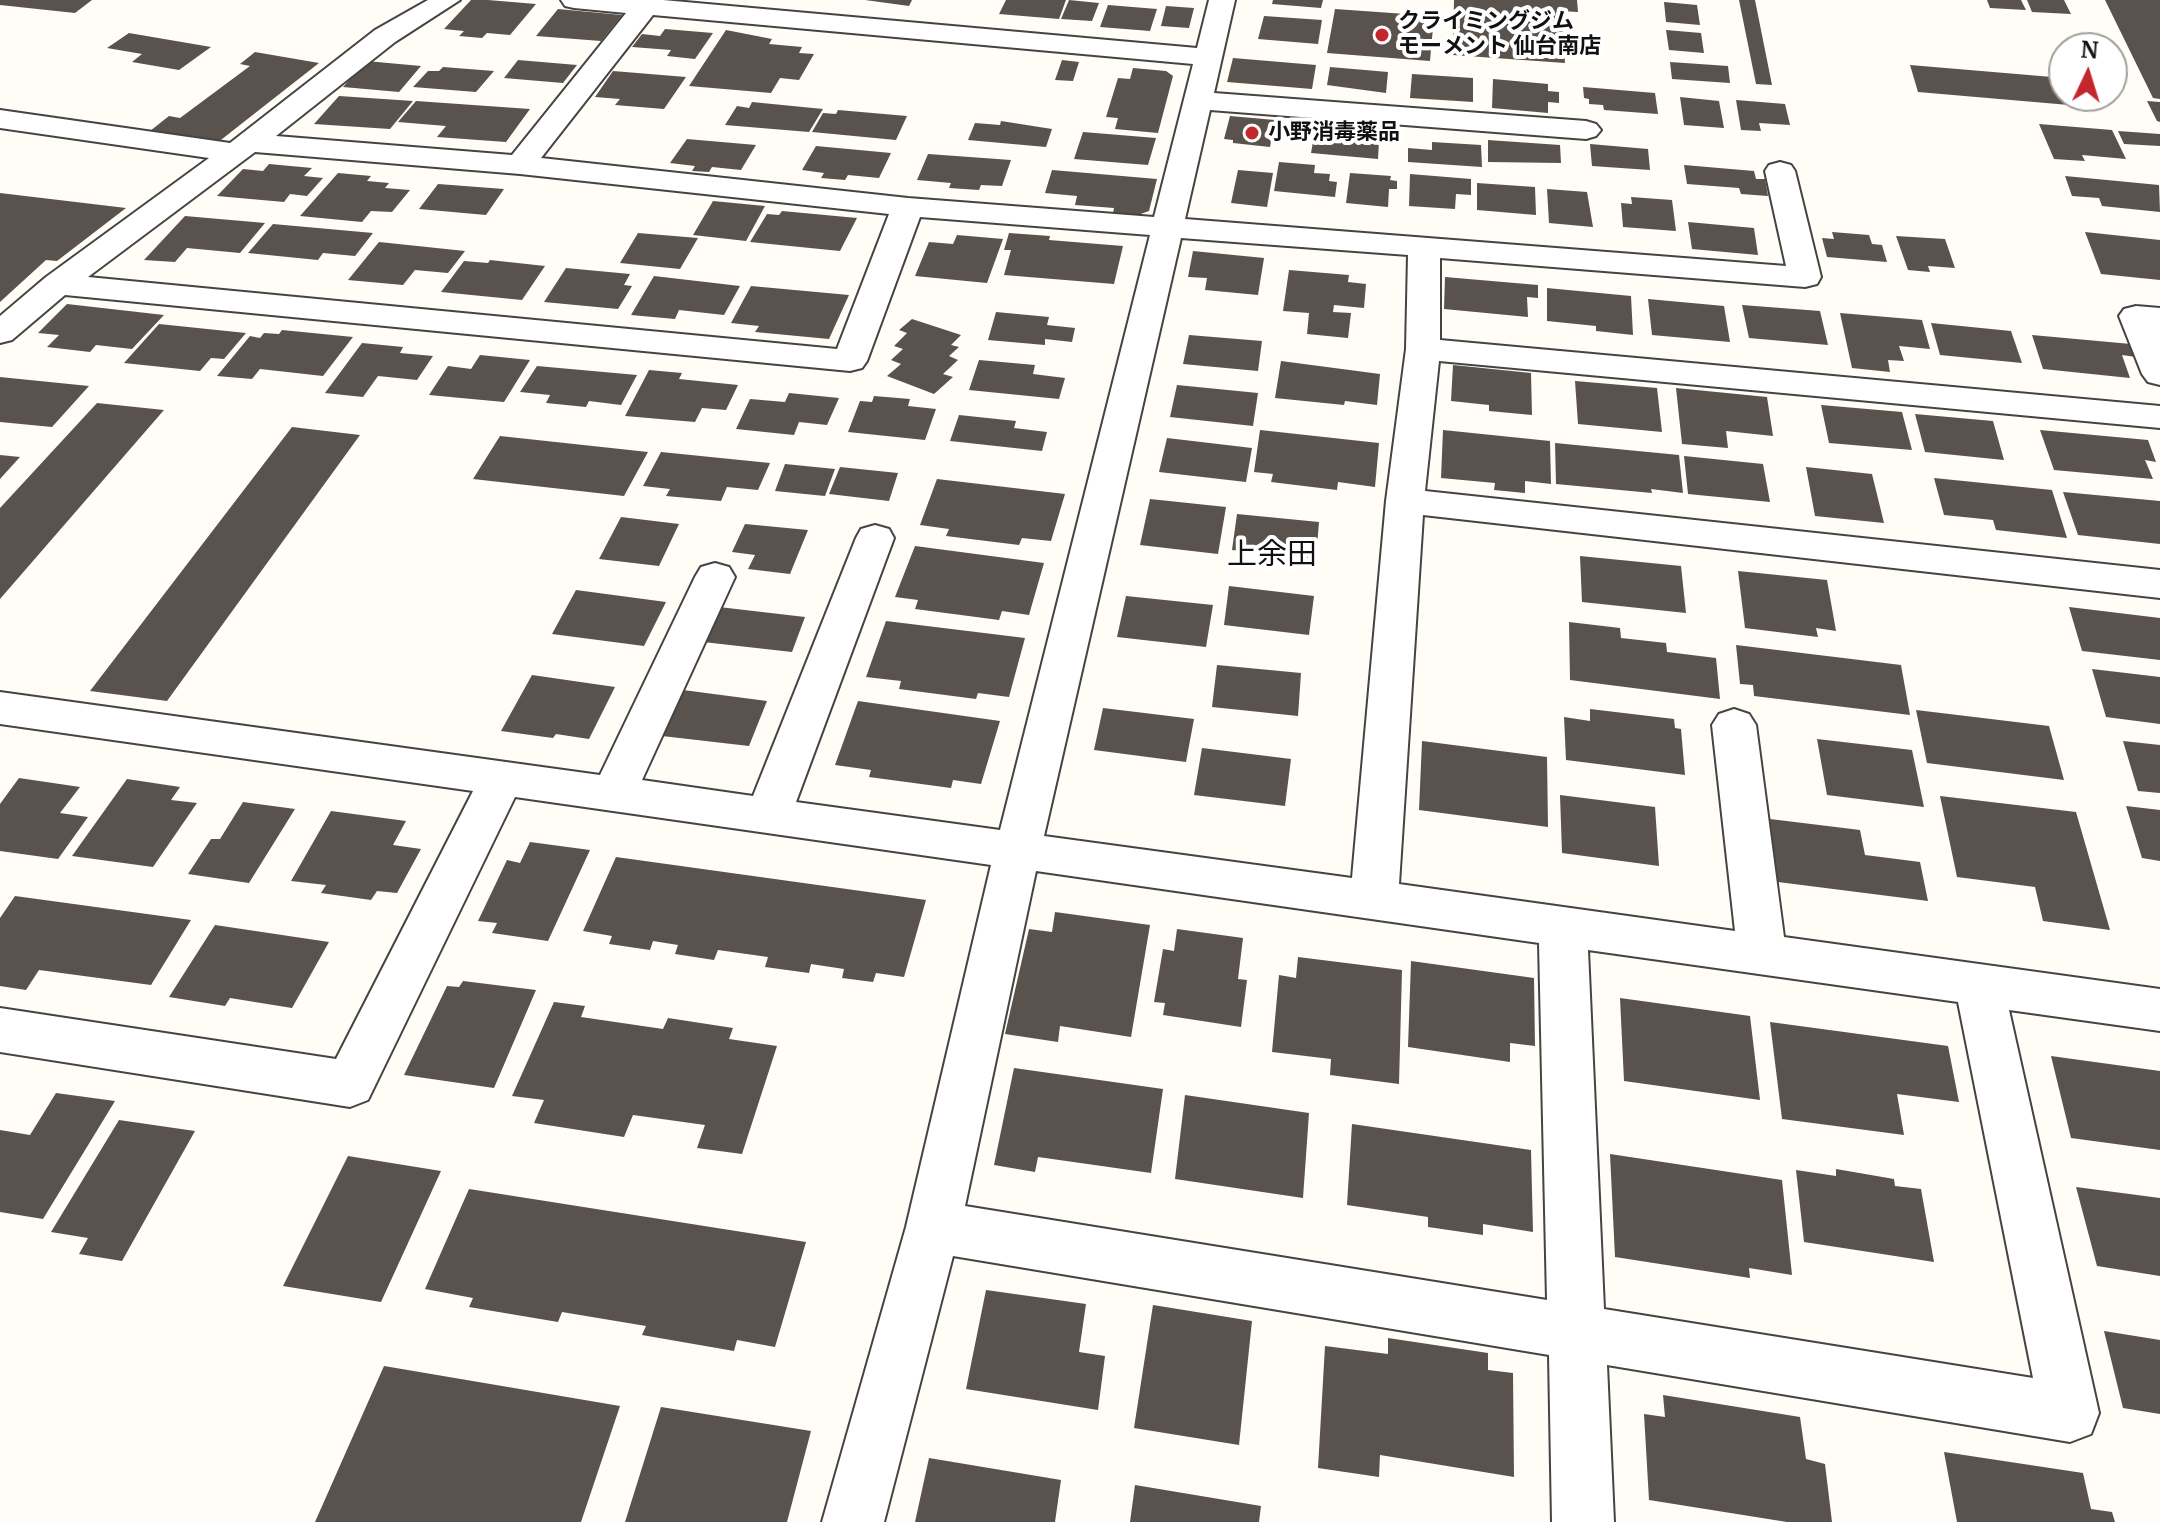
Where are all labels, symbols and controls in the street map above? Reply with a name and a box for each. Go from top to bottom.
place label: クライミングジム モーメント 仙台南店 [1398,9,1601,60]
marker: クライミングジム モーメント 仙台南店 [1373,26,1391,44]
north arrow [2048,32,2128,112]
text: N [2080,35,2099,65]
place label: 小野消毒薬品 [1268,120,1400,146]
marker: 小野消毒薬品 [1243,124,1261,142]
district label: 上余田 [1227,538,1317,574]

